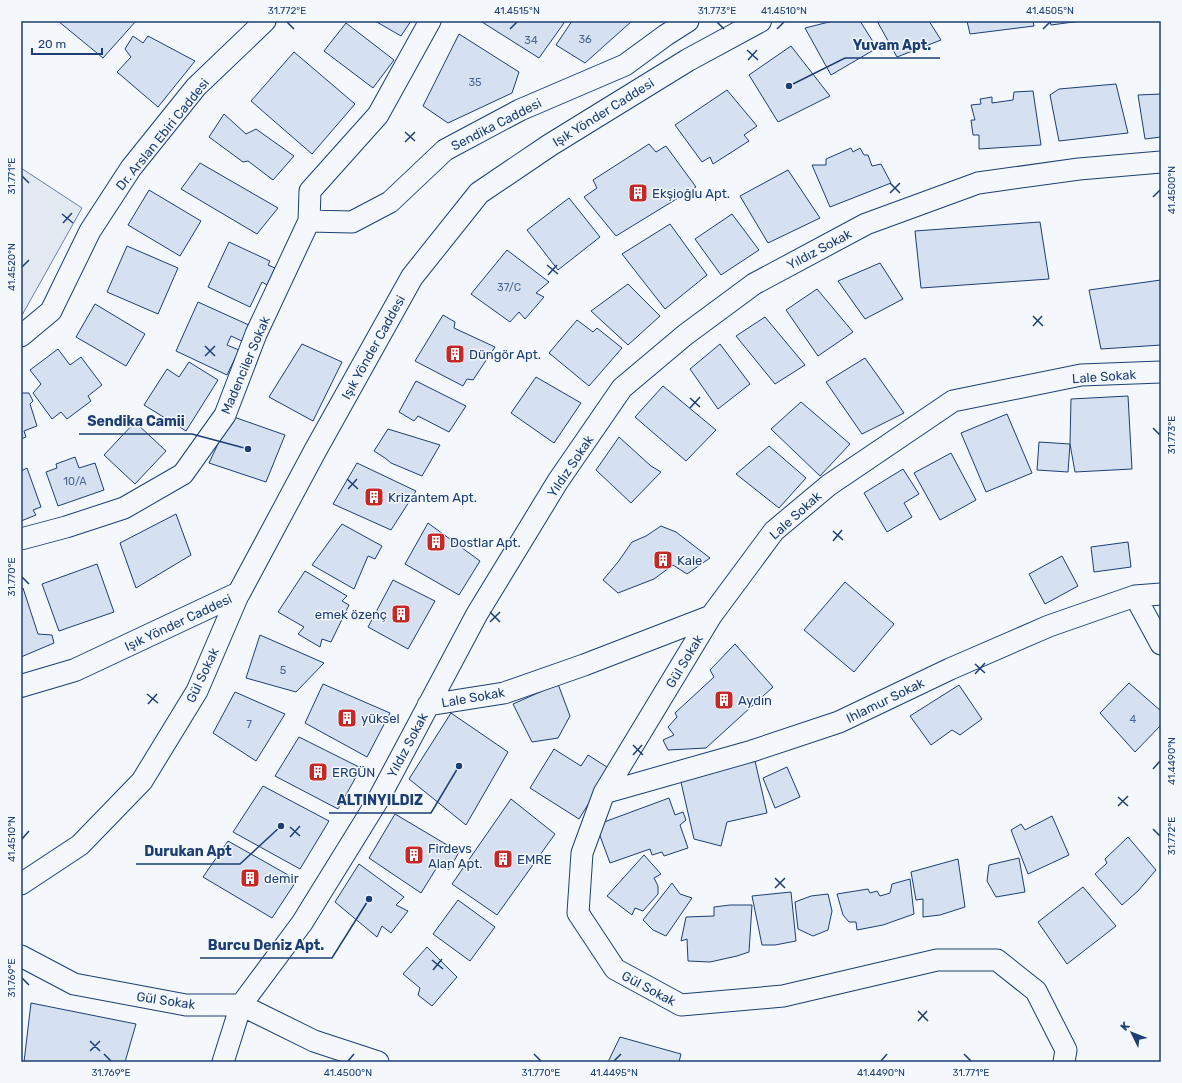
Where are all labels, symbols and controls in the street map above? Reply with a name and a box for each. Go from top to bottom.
text: 31.772°E [268,5,306,17]
text: 41.4515°N [494,5,540,17]
text: 31.773°E [698,5,736,17]
text: 41.4510°N [761,5,807,17]
text: 41.4505°N [1026,5,1074,17]
scale bar [32,30,102,56]
callout: Yuvam Apt. [845,32,940,58]
house number: 36 [578,33,592,46]
house number: 34 [524,34,538,47]
text: 20 m [38,37,66,51]
text: Yuvam Apt. [853,37,931,54]
street label: Dr. Arslan Ebiri Caddesi [113,75,212,193]
street label: Işık Yönder Caddesi [550,75,657,150]
house number: 35 [468,76,482,89]
street label: Sendika Caddesi [449,95,544,154]
text: 31.771°E [6,158,18,194]
text: 41.4500°N [1166,166,1178,214]
building icon: Ekşioğlu Apt. [627,182,649,204]
place label: Ekşioğlu Apt. [652,186,730,202]
street label: Yıldız Sokak [784,226,854,273]
text: 41.4520°N [6,243,18,291]
house number: 37/C [497,281,521,294]
street label: Işık Yönder Caddesi [339,293,408,402]
street label: Madenciler Sokak [218,314,273,416]
building icon: Düngör Apt. [444,343,466,365]
place label: Düngör Apt. [469,347,541,363]
street label: Lale Sokak [1072,367,1137,386]
callout: Sendika Camii [79,408,192,434]
text: Sendika Camii [87,413,185,430]
text: 31.773°E [1166,416,1178,454]
street label: Yıldız Sokak [544,432,597,500]
house number: 10/A [63,475,87,488]
building icon: Krizantem Apt. [363,486,385,508]
street label: Lale Sokak [766,488,824,542]
place label: Krizantem Apt. [388,490,477,505]
building icon: Dostlar Apt. [425,531,447,553]
place label: Dostlar Apt. [450,535,521,550]
building icon: Kale [652,549,674,571]
place label: Kale [677,553,702,568]
text: 31.770°E [6,558,18,596]
street label: Işık Yönder Caddesi [122,591,234,654]
building icon: emek özenç [390,603,412,625]
place label: emek özenç [315,607,387,622]
street label: Gül Sokak [663,632,706,690]
street label: Gül Sokak [183,645,222,705]
house number: 5 [280,664,287,677]
street label: Ihlamur Sokak [844,675,927,726]
street label: Lale Sokak [440,684,506,710]
building icon: Aydın [713,689,735,711]
place label: Aydın [738,693,772,708]
building icon: yüksel [336,707,358,729]
street label: Yıldız Sokak [384,710,431,780]
place label: yüksel [361,711,400,726]
house number: 4 [1130,713,1137,726]
house number: 7 [246,718,252,731]
text: 41.4490°N [1166,737,1178,785]
building icon: ERGÜN [307,761,329,783]
place label: ERGÜN [332,765,375,780]
callout: ALTINYILDIZ [329,787,431,813]
text: ALTINYILDIZ [337,792,423,809]
text: 41.4510°N [6,816,18,862]
text: 31.772°E [1166,817,1178,855]
callout: Durukan Apt [136,838,240,864]
place label: Firdevs Alan Apt. [428,841,483,871]
text: Durukan Apt [144,843,232,860]
building icon: Firdevs Alan Apt. [403,844,425,866]
building icon: EMRE [492,848,514,870]
place label: EMRE [517,852,552,867]
building icon: demir [239,867,261,889]
place label: demir [264,871,299,886]
callout: Burcu Deniz Apt. [200,932,332,958]
text: Burcu Deniz Apt. [208,937,324,954]
text: 31.769°E [6,958,18,998]
street label: Gül Sokak [619,968,679,1009]
street label: Gül Sokak [136,989,196,1012]
north arrow [1112,1013,1152,1053]
text: K [1118,1019,1133,1034]
text: 31.769°E [91,1067,131,1079]
text: 41.4500°N [324,1067,372,1079]
text: 31.770°E [522,1067,560,1079]
text: 41.4495°N [590,1067,638,1079]
text: 41.4490°N [857,1067,905,1079]
text: 31.771°E [953,1067,989,1079]

